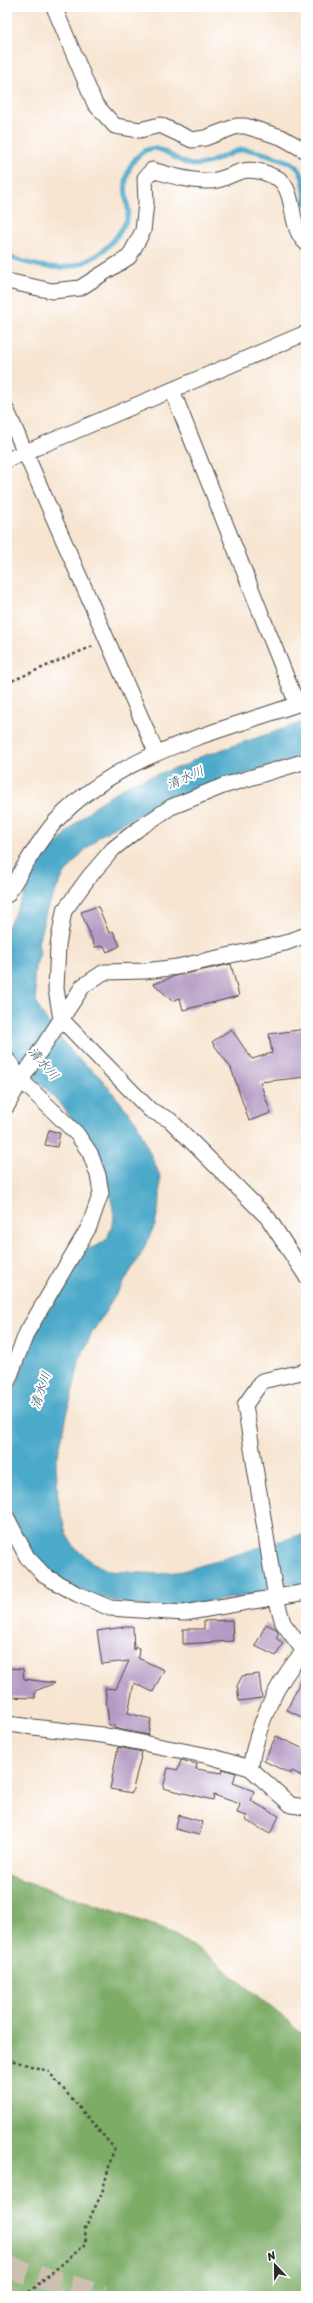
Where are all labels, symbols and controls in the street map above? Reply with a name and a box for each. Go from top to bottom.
water label: 清水川 [163,759,208,796]
water label: 清水川 [22,1041,65,1086]
water label: 清水川 [23,1368,58,1412]
north arrow [255,2245,295,2285]
text: N [263,2246,279,2267]

